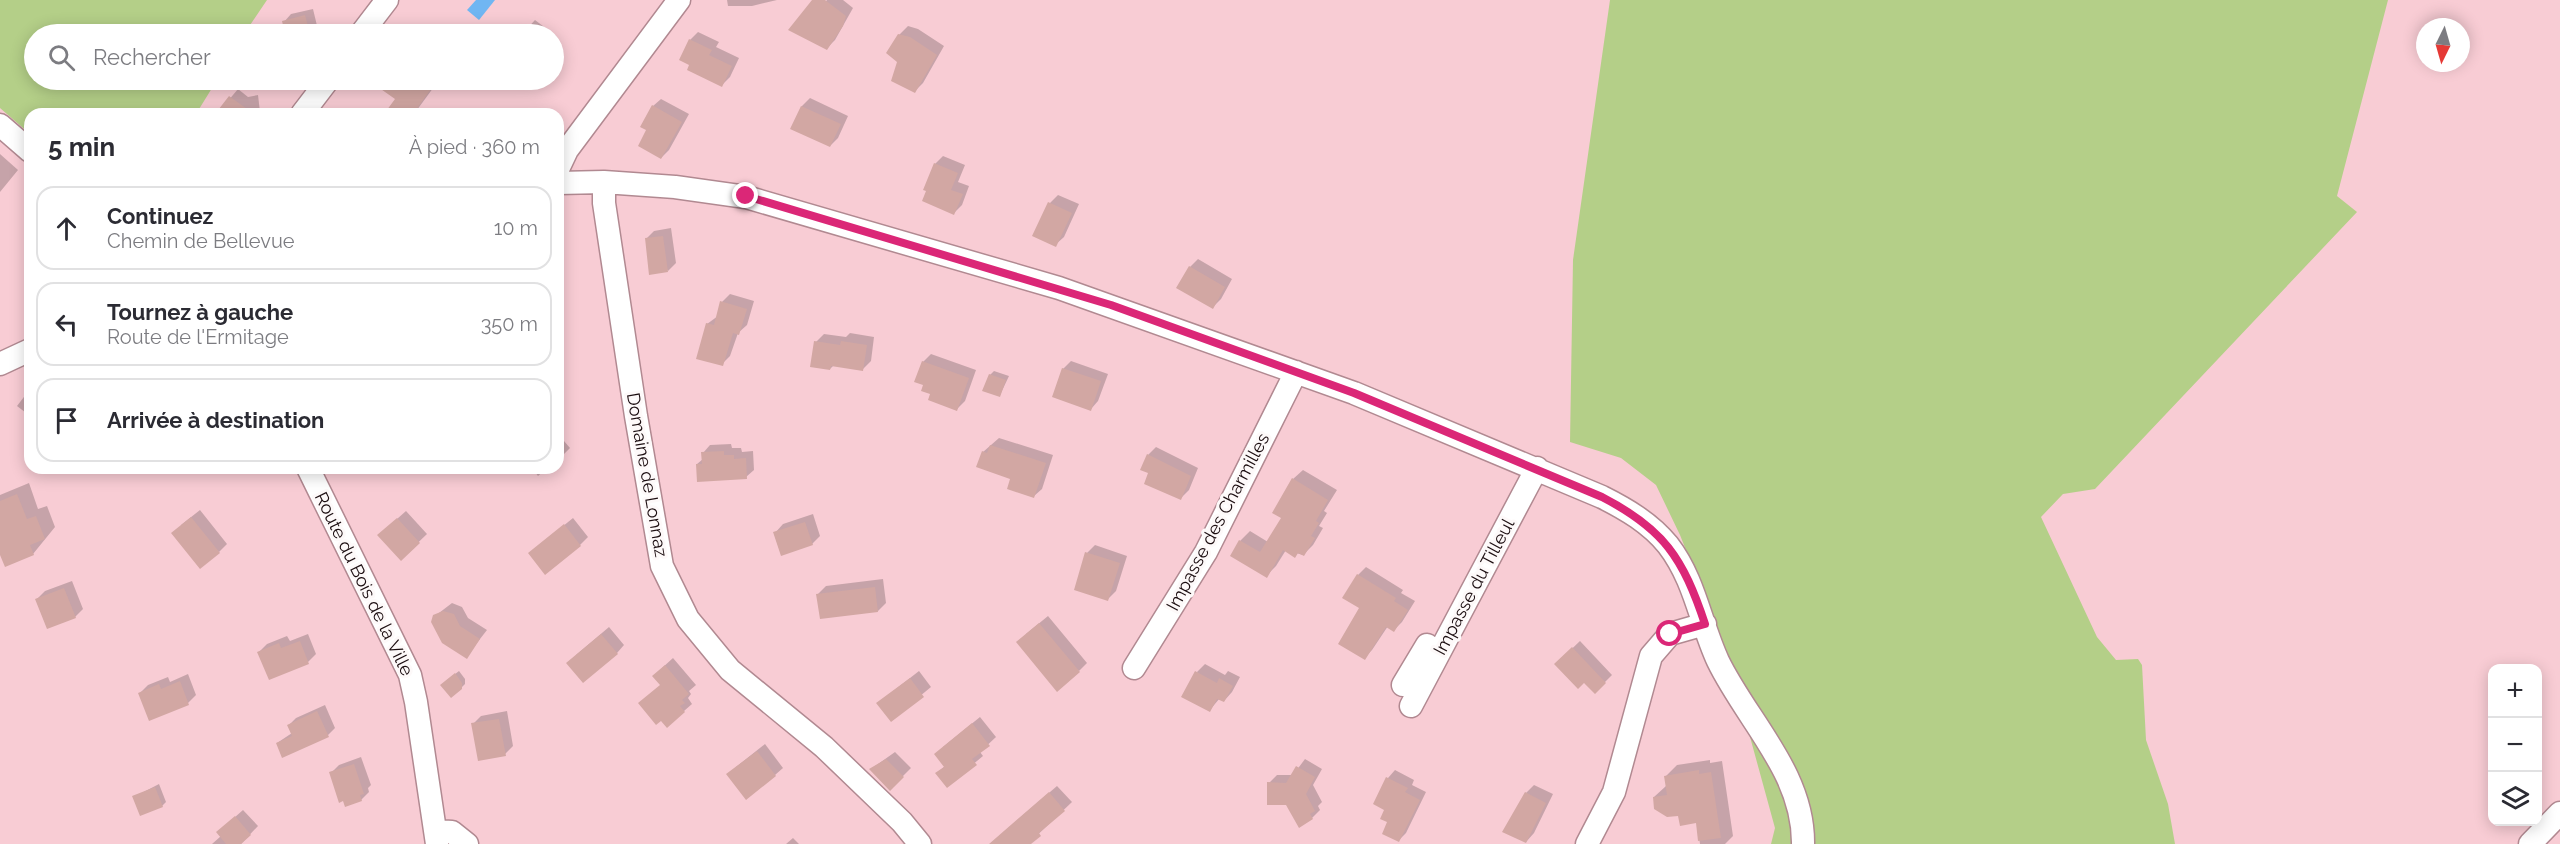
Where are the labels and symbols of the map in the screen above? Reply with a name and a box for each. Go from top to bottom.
north arrow [2416,18,2470,72]
route end [732,182,758,208]
street label: Domaine de Lonnaz [623,391,672,559]
street label: Impasse des Charmilles [1162,429,1273,614]
street label: Route du Bois de la Ville [311,488,418,679]
street label: Impasse du Tilleul [1429,515,1518,658]
route start [1656,620,1682,646]

